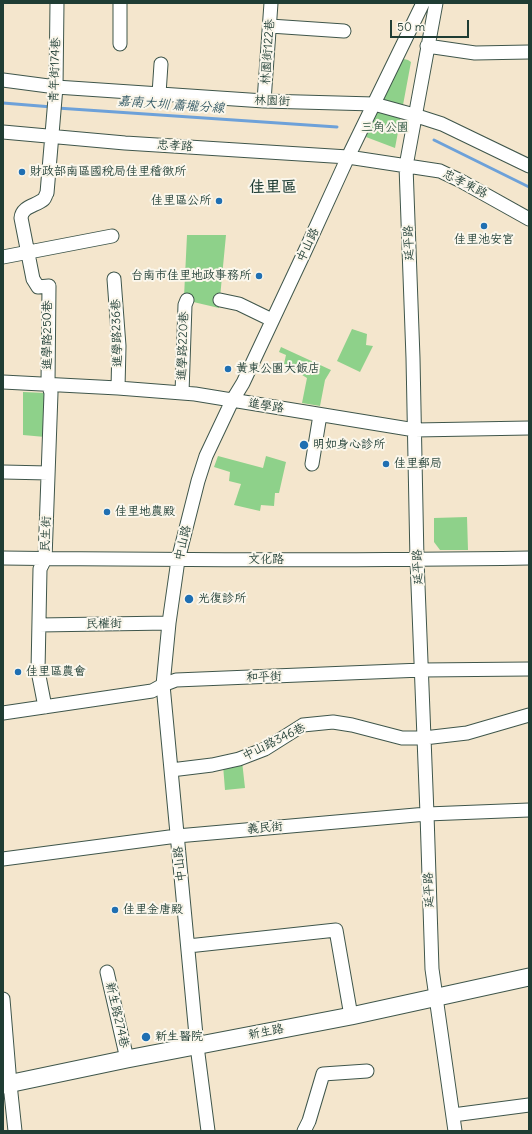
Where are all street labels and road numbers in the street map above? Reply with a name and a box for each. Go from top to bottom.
street label: 林園街122巷 [259,19,277,85]
street label: 青年街174巷 [47,37,63,103]
street label: 林園街 [254,93,290,109]
street label: 忠孝路 [157,138,193,154]
street label: 忠孝東路 [440,167,490,201]
street label: 延平路 [401,225,417,261]
street label: 中山路 [294,226,322,264]
street label: 進學路236巷 [109,299,125,367]
street label: 進學路250巷 [41,300,55,370]
street label: 進學路220巷 [175,311,191,381]
street label: 進學路 [247,396,285,416]
street label: 民生街 [38,516,54,552]
street label: 中山路 [172,524,194,562]
street label: 延平路 [410,549,426,585]
street label: 文化路 [248,553,284,567]
street label: 民權街 [86,616,122,632]
street label: 和平街 [246,669,282,685]
street label: 中山路346巷 [240,720,308,764]
street label: 義民街 [246,819,284,837]
street label: 中山路 [171,845,189,883]
street label: 延平路 [421,872,437,908]
street label: 新生路274巷 [102,981,132,1049]
street label: 新生路 [247,1021,285,1043]

